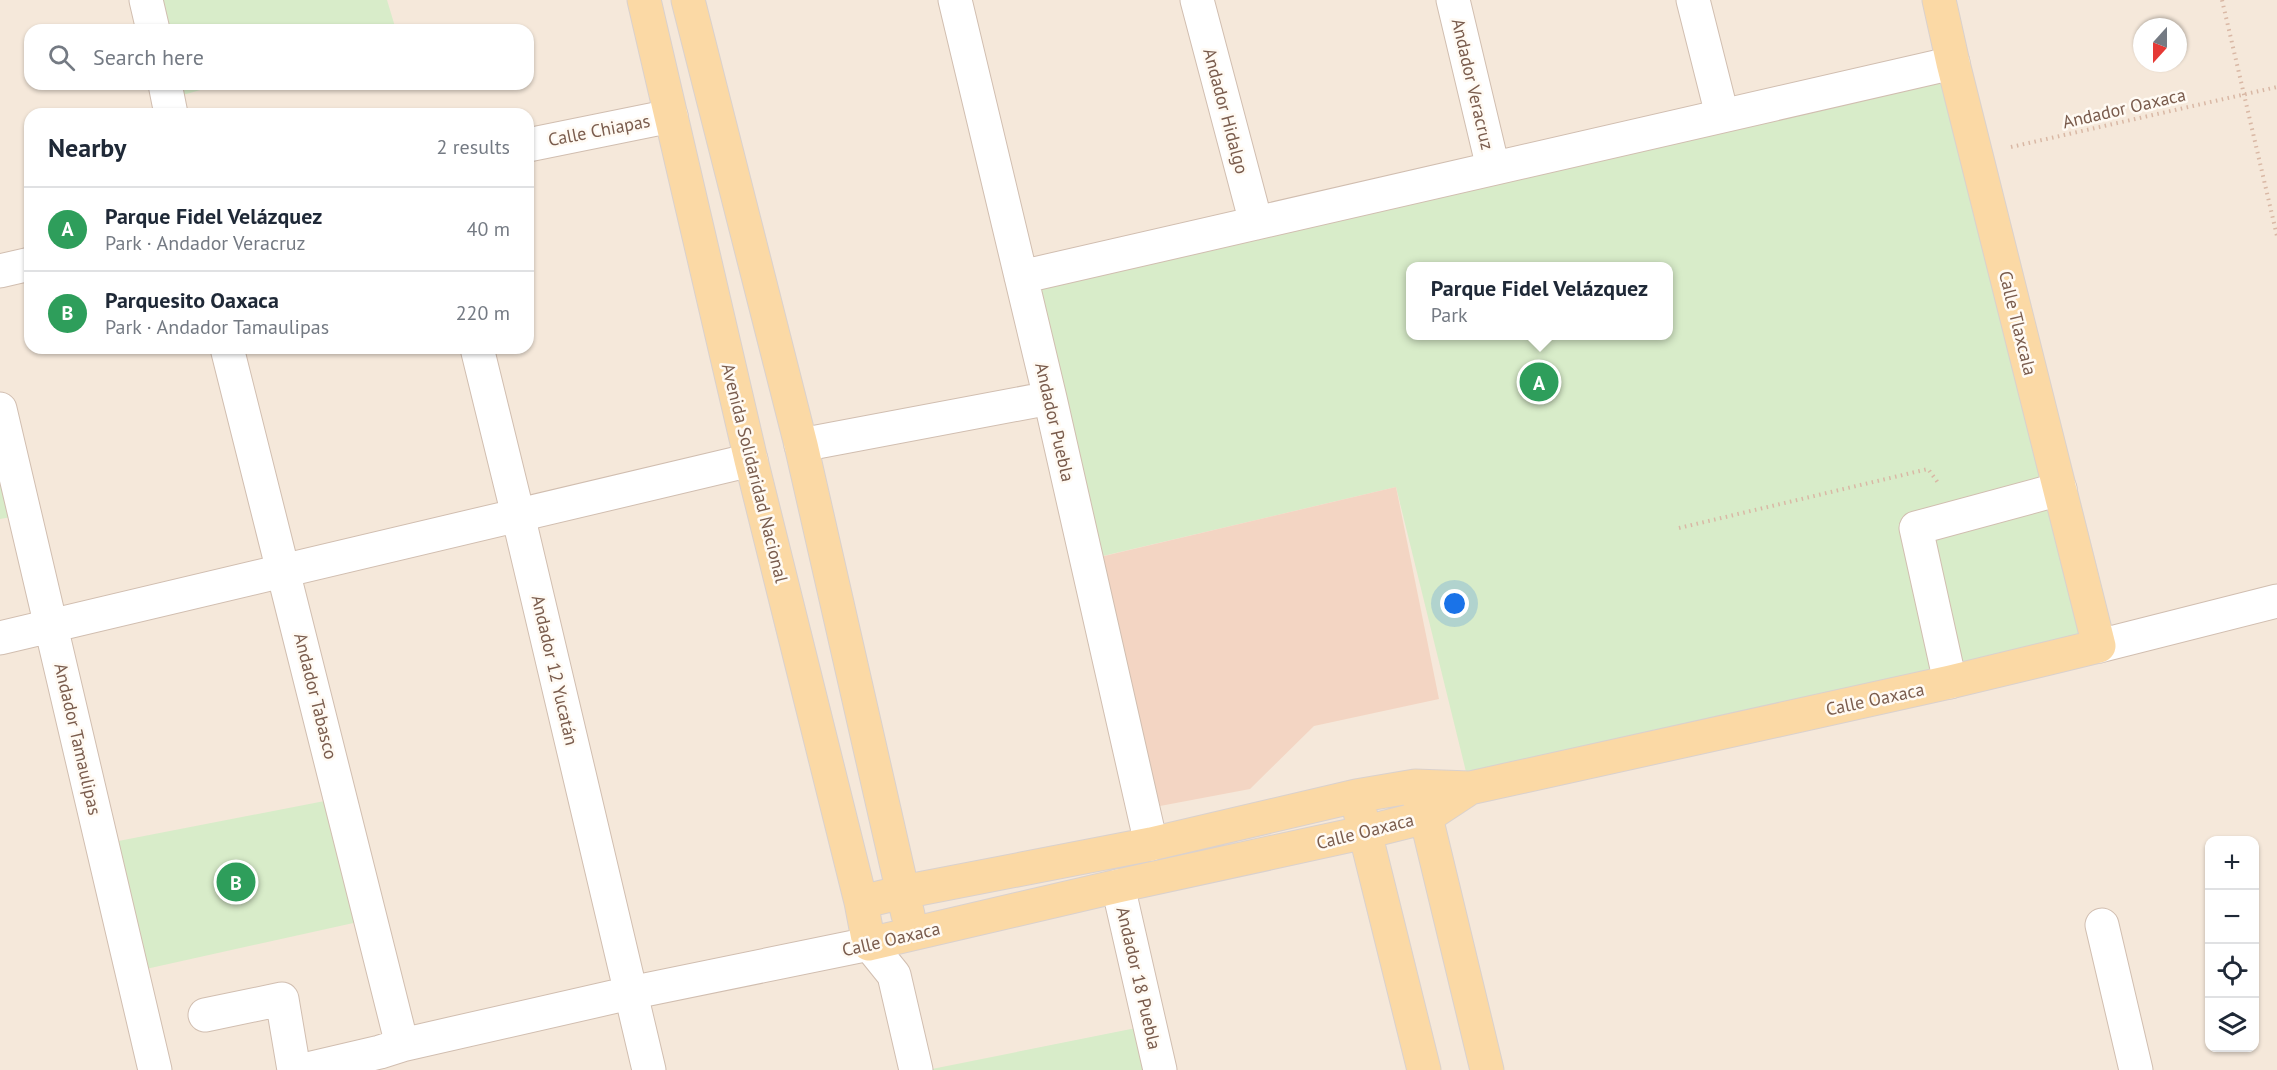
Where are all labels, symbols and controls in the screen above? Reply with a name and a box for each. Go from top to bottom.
street label: Andador Veracruz [1447,16,1499,152]
north arrow [2133,18,2187,72]
search box [24,24,534,90]
icon: search [45,41,78,74]
text: Search here [93,43,204,71]
street label: Andador Hidalgo [1198,46,1254,176]
street label: Andador Oaxaca [2060,83,2188,133]
street label: Calle Chiapas [546,109,652,151]
text: Nearby [48,131,126,164]
text: 2 results [437,134,510,160]
text: Parque Fidel Velázquez [105,202,322,230]
text: A [61,216,74,242]
text: 40 m [467,216,510,242]
text: Park · Andador Veracruz [105,230,306,256]
popup [1406,262,1673,340]
street label: Calle Tlaxcala [1994,268,2042,378]
text: Parque Fidel Velázquez [1431,274,1648,302]
text: Parquesito Oaxaca [105,286,279,314]
text: B [62,300,73,326]
text: 220 m [456,300,510,326]
text: Park [1431,302,1468,328]
text: Park · Andador Tamaulipas [105,314,329,340]
street label: Andador Puebla [1030,360,1080,484]
pin: A [1520,360,1558,404]
street label: Avenida Solidaridad Nacional [717,361,794,586]
your location [1440,589,1469,618]
street label: Andador 12 Yucatán [527,593,583,747]
street label: Andador Tabasco [289,630,343,762]
street label: Andador Tamaulipas [49,661,107,817]
street label: Calle Oaxaca [1824,677,1926,721]
street label: Calle Oaxaca [1314,808,1416,854]
map controls [2205,836,2259,1052]
button: + [2205,836,2259,890]
pin: B [216,860,256,904]
button: − [2205,890,2259,944]
street label: Andador 18 Puebla [1111,904,1167,1052]
street label: Calle Oaxaca [840,917,942,961]
button: locate [2205,944,2259,998]
button: layers [2205,998,2259,1052]

